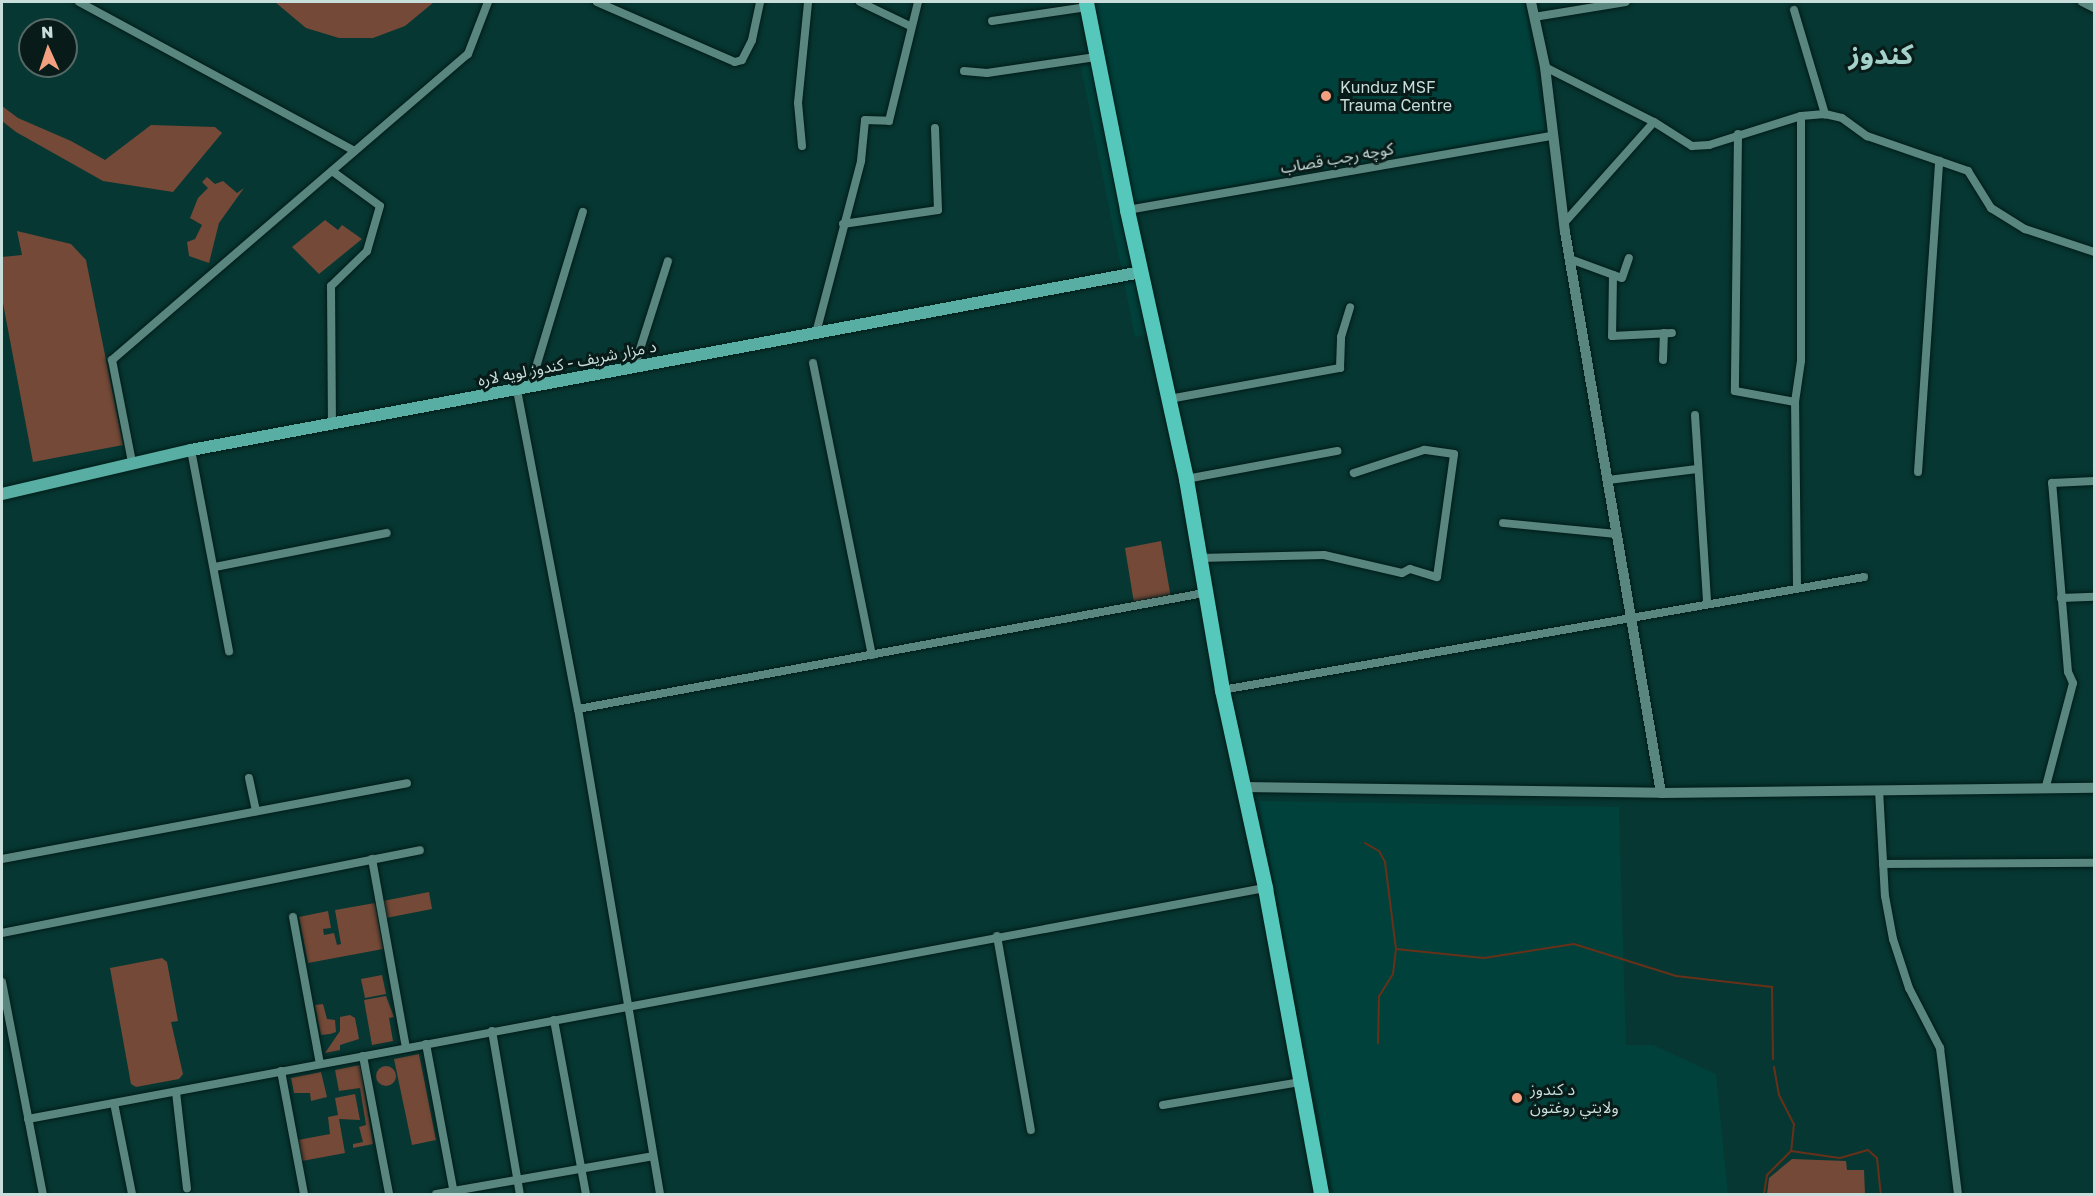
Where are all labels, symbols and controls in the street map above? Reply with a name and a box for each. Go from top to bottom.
north arrow [18,18,78,78]
text: N [41,22,54,42]
district label: کندوز [1849,37,1913,71]
place label: Kunduz MSF Trauma Centre [1340,77,1452,115]
marker: Kunduz MSF Trauma Centre [1317,87,1335,105]
street label: کوچه رجب قصاب [1279,139,1395,177]
street label: د مزار شریف - کندوز لویه لاره [476,336,658,390]
place label: د کندوز ولایتي روغتون [1530,1079,1619,1117]
marker: د کندوز ولایتي روغتون [1508,1089,1526,1107]

